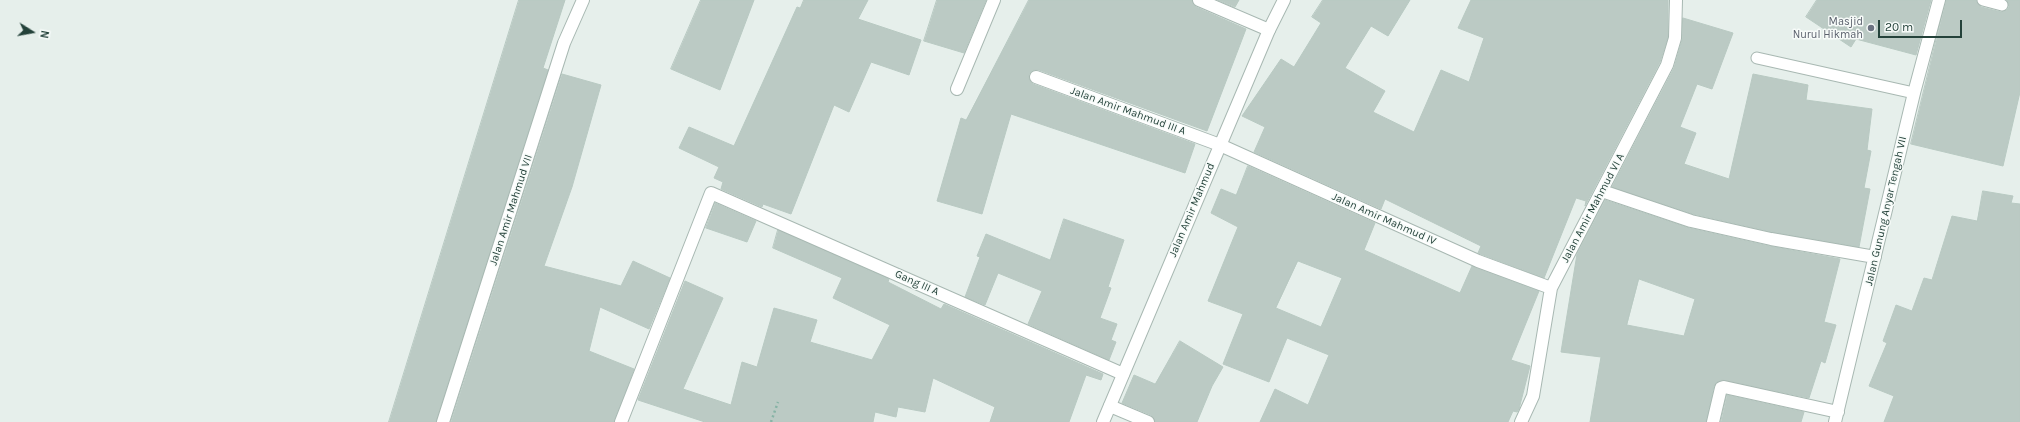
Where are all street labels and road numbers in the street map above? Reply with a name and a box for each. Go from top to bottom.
street label: Jalan Amir Mahmud III A [1069,84,1187,138]
street label: Jalan Gunung Anyar Tengah VII [1862,135,1910,287]
street label: Jalan Amir Mahmud VI A [1559,151,1627,265]
street label: Jalan Amir Mahmud VII [487,153,535,267]
street label: Jalan Amir Mahmud [1166,161,1218,259]
street label: Jalan Amir Mahmud IV [1330,190,1438,248]
street label: Gang III A [893,267,941,299]

